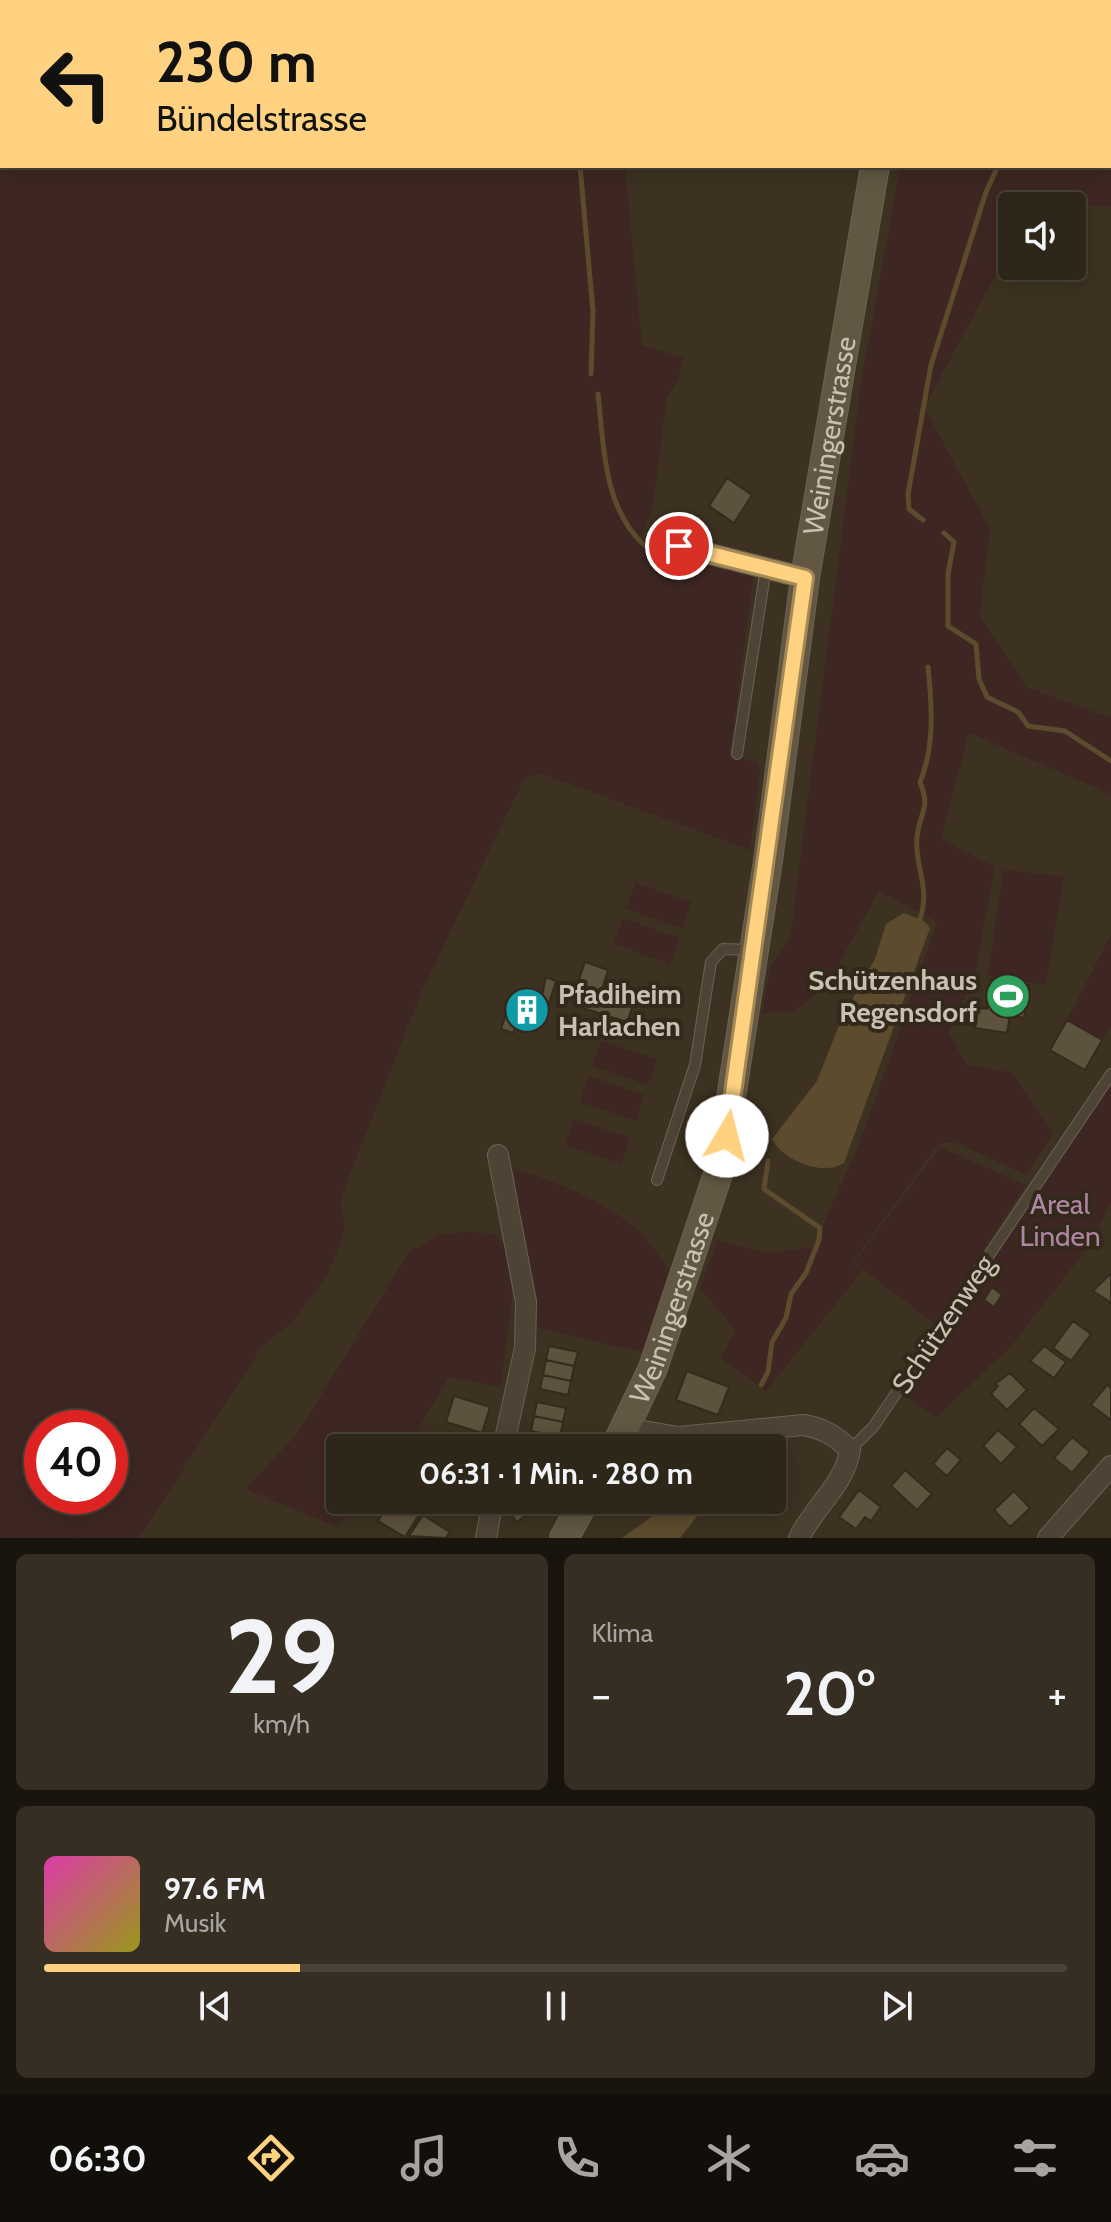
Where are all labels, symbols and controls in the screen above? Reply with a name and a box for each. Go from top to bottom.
text: 230 m [156,28,317,96]
icon: left [24,32,128,136]
text: Bündelstrasse [156,96,367,140]
map controls [998,192,1086,280]
button: sound [998,192,1086,280]
street label: Weiningerstrasse [796,334,863,537]
pin [645,512,713,580]
icon: arrive [657,524,701,568]
place label: Schützenhaus Regensdorf [808,963,977,1029]
sports icon: Schützenhaus Regensdorf [984,972,1032,1020]
place label: Pfadiheim Harlachen [558,977,682,1043]
building icon: Pfadiheim Harlachen [503,986,551,1034]
position arrow [685,1094,769,1178]
park label: Areal Linden [1019,1187,1101,1253]
street label: Weiningerstrasse [622,1207,721,1409]
street label: Schützenweg [884,1248,1002,1400]
speed limit sign: 40 [24,1410,128,1514]
text: 06:31 · 1 Min. · 280 m [419,1455,693,1492]
text: 29 [225,1593,338,1719]
text: Klima [592,1617,653,1649]
text: 20° [784,1657,875,1730]
text: − [592,1668,611,1721]
text: + [1048,1668,1067,1721]
text: km/h [253,1708,310,1740]
text: 97.6 FM [164,1870,266,1907]
text: Musik [164,1907,226,1939]
icon: previous [193,1984,237,2028]
icon: pause [534,1984,578,2028]
icon: next [875,1984,919,2028]
icon: directions [243,2130,299,2186]
icon: music [396,2130,452,2186]
icon: phone [549,2130,605,2186]
icon: climate [701,2130,757,2186]
icon: car [854,2130,910,2186]
icon: filters [1007,2130,1063,2186]
text: 06:30 [48,2136,147,2180]

